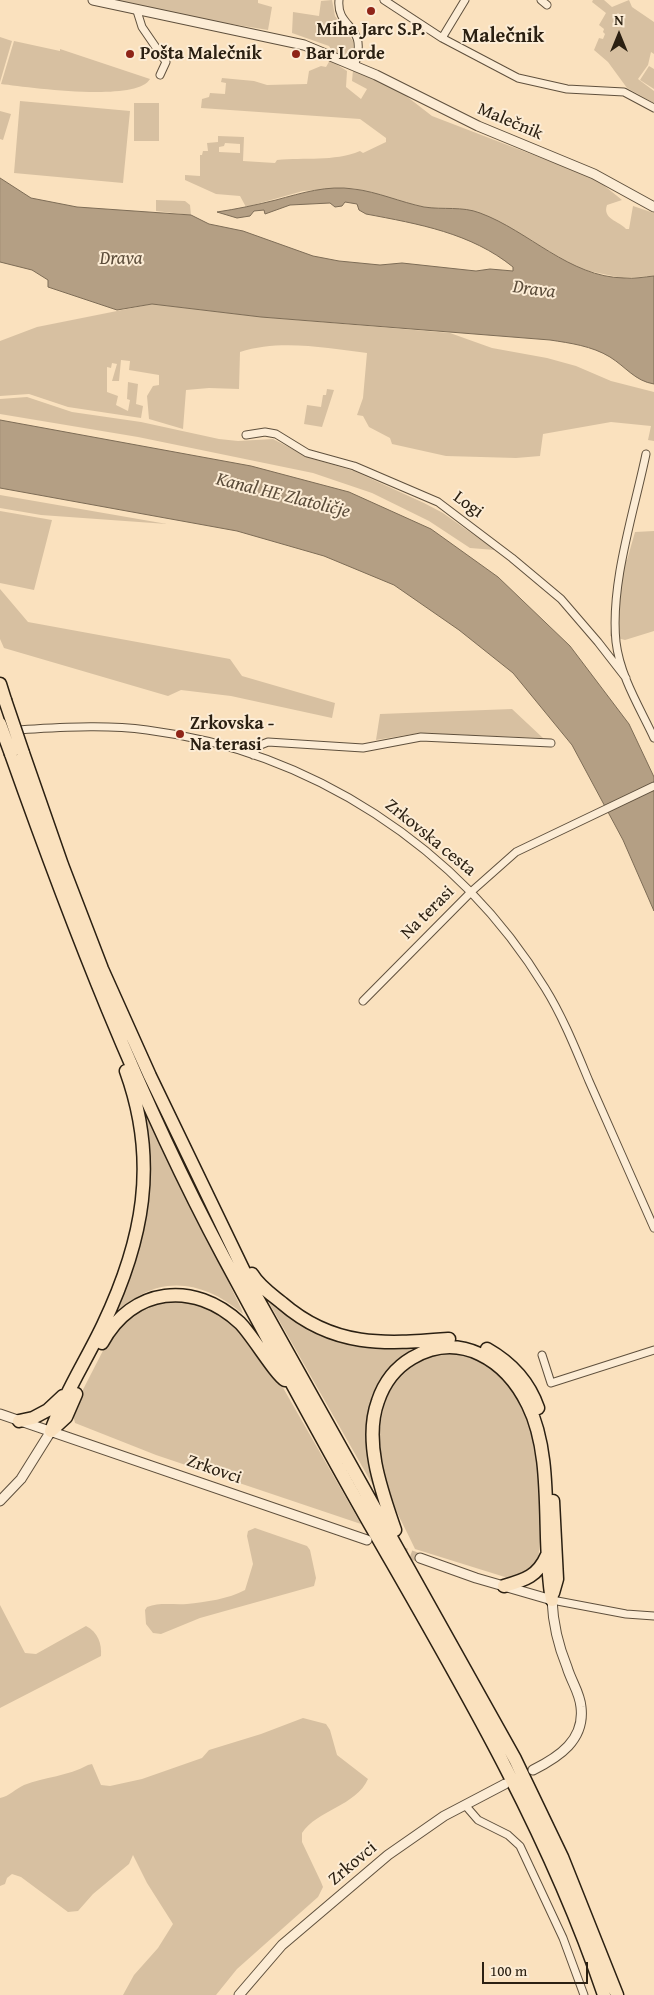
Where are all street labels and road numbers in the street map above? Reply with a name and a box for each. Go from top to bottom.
street label: Malečnik [474,99,546,145]
street label: Logi [449,487,487,523]
street label: Zrkovska cesta [380,795,480,881]
street label: Na terasi [397,882,459,944]
street label: Zrkovci [184,1451,244,1489]
street label: Zrkovci [324,1838,382,1890]

